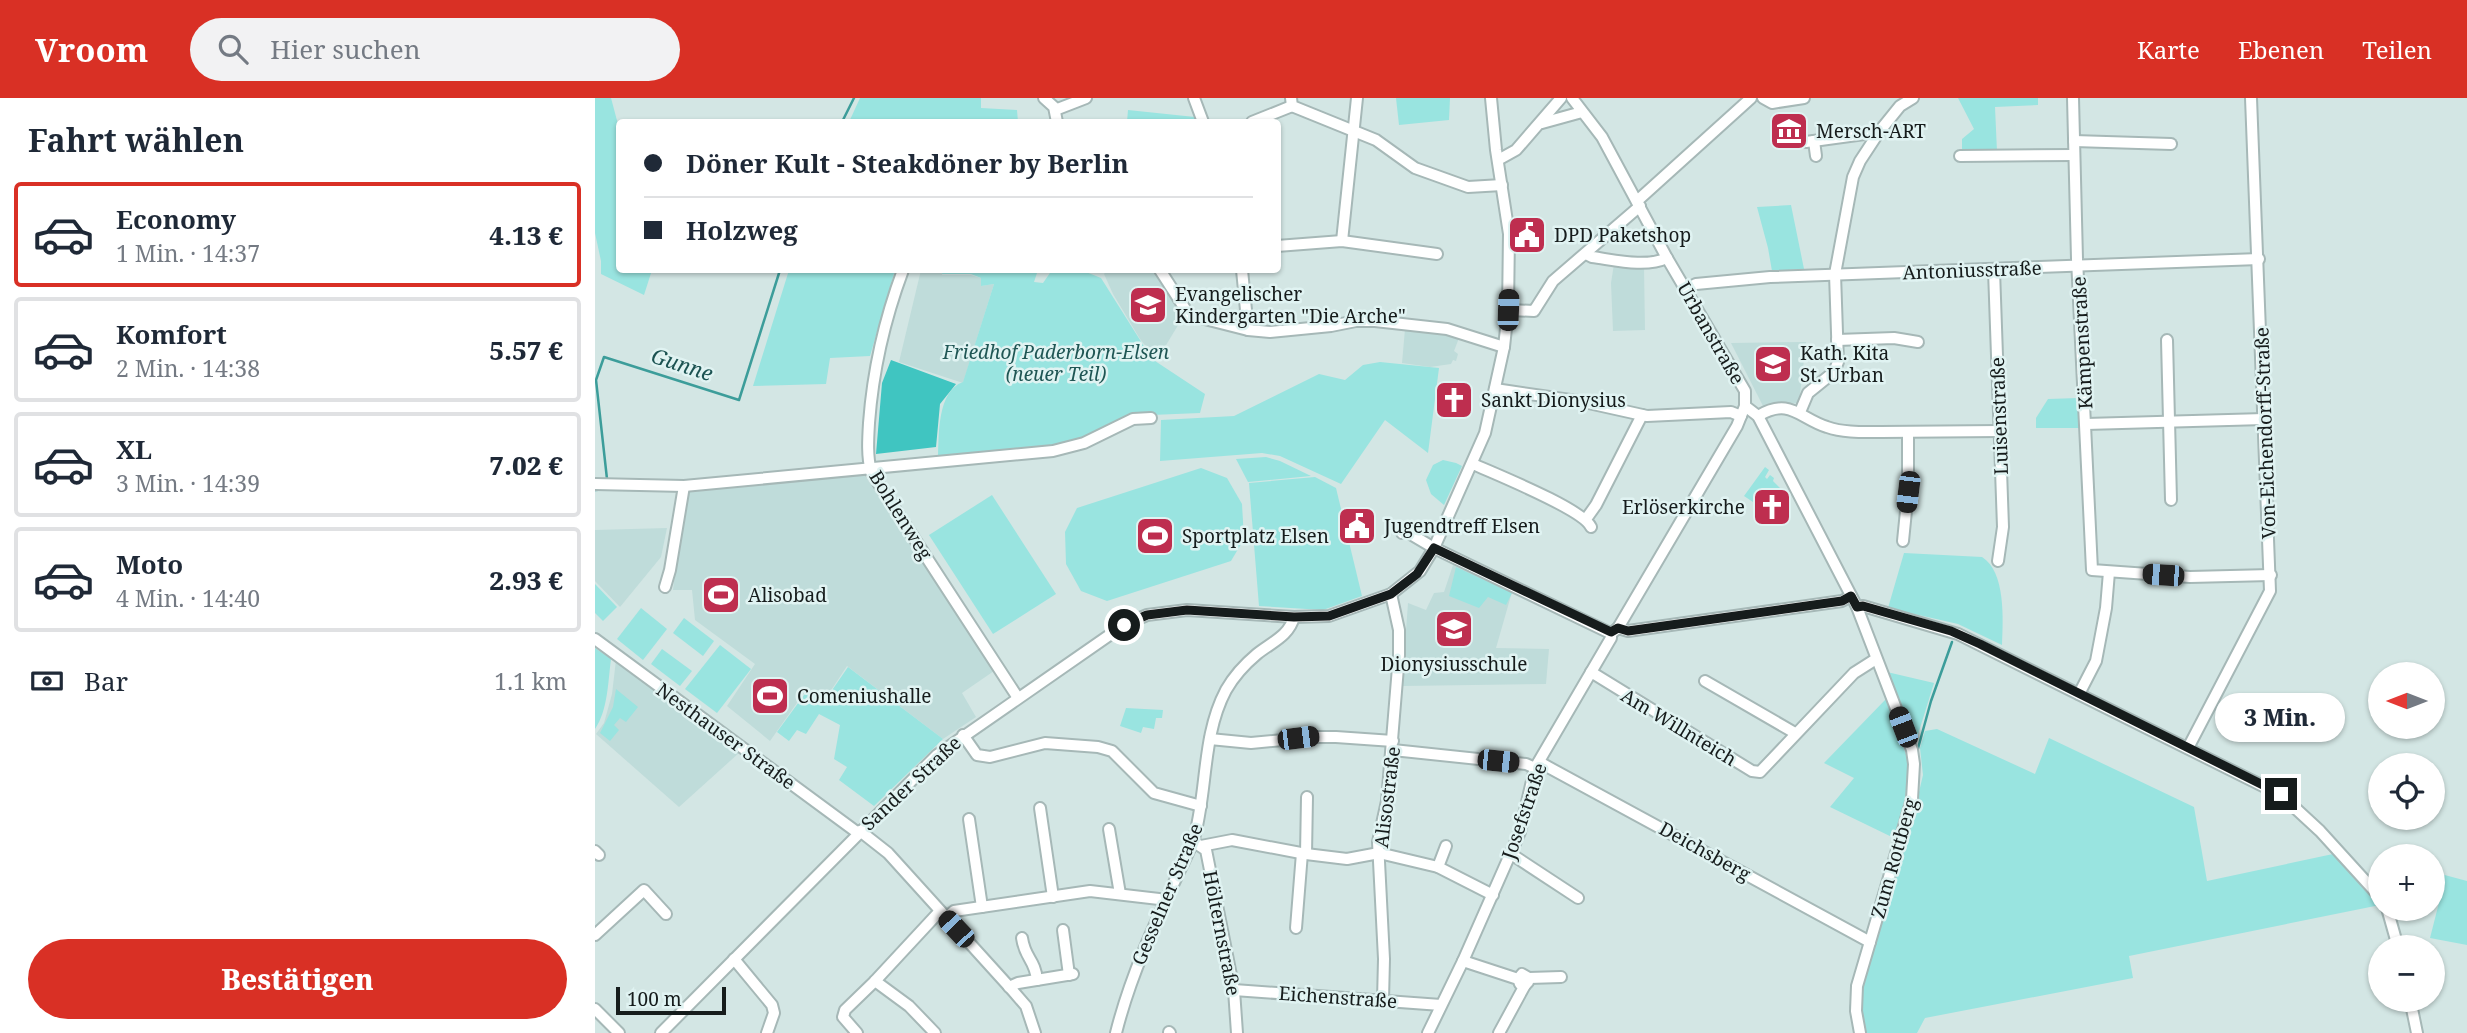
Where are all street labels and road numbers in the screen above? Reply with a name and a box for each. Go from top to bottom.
street label: Antoniusstraße [1902,255,2042,285]
street label: Kämpenstraße [2066,276,2098,410]
street label: Urbanstraße [1671,277,1751,389]
street label: Von-Eichendorff-Straße [2248,327,2282,539]
street label: Luisenstraße [1984,357,2014,475]
street label: Bohlenweg [863,465,939,565]
street label: Nesthauser Straße [651,677,801,795]
street label: Am Willnteich [1616,682,1742,772]
street label: Sander Straße [855,730,967,836]
street label: Alisostraße [1368,745,1406,849]
street label: Josefstraße [1495,759,1553,864]
street label: Zum Rottberg [1864,795,1924,921]
street label: Deichsberg [1655,815,1755,887]
street label: Gesselner Straße [1125,819,1209,969]
street label: Hölternstraße [1197,868,1247,998]
street label: Eichenstraße [1278,980,1398,1014]

